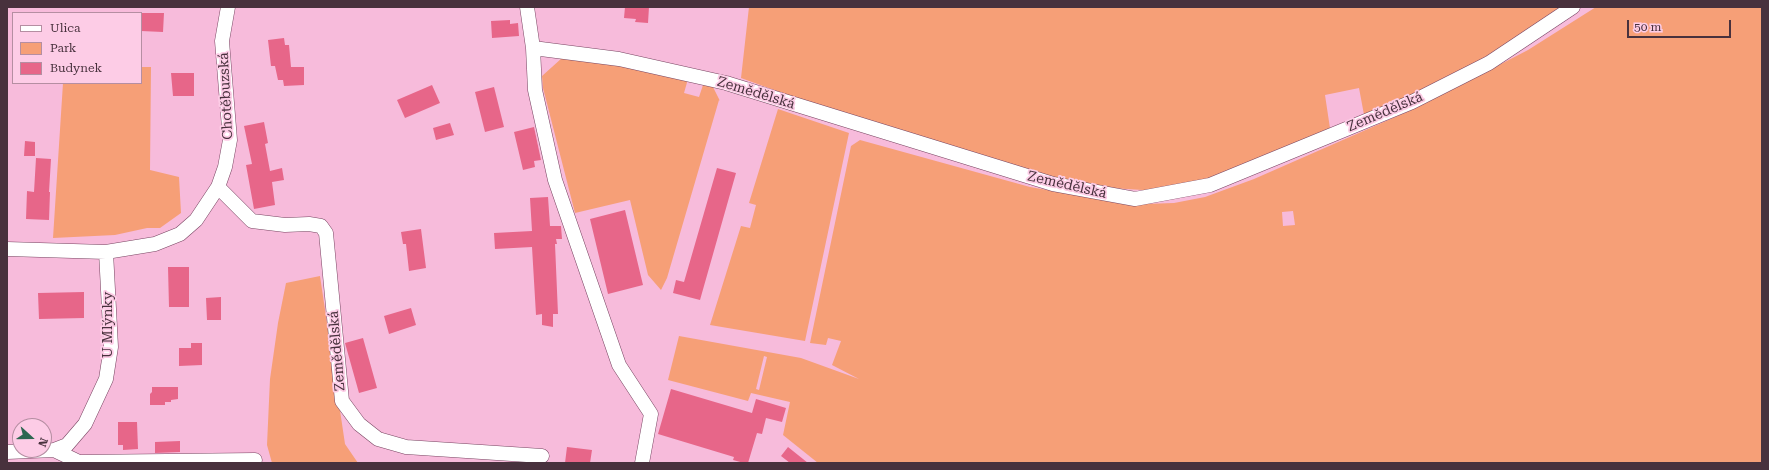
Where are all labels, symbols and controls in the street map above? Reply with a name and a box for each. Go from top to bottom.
legend [12,12,142,84]
scale bar [1629,12,1733,38]
text: 50 m [1634,20,1661,34]
text: Ulica [50,21,80,35]
text: Park [50,41,76,55]
street label: Chotěbuzská [215,52,237,140]
text: Budynek [50,61,102,75]
street label: Zemědělská [715,73,797,113]
street label: Zemědělská [1345,89,1425,135]
street label: Zemědělská [1026,168,1108,202]
street label: U Mlýnky [100,292,116,358]
street label: Zemědělská [325,310,349,392]
north arrow [12,418,52,458]
text: N [35,436,50,448]

